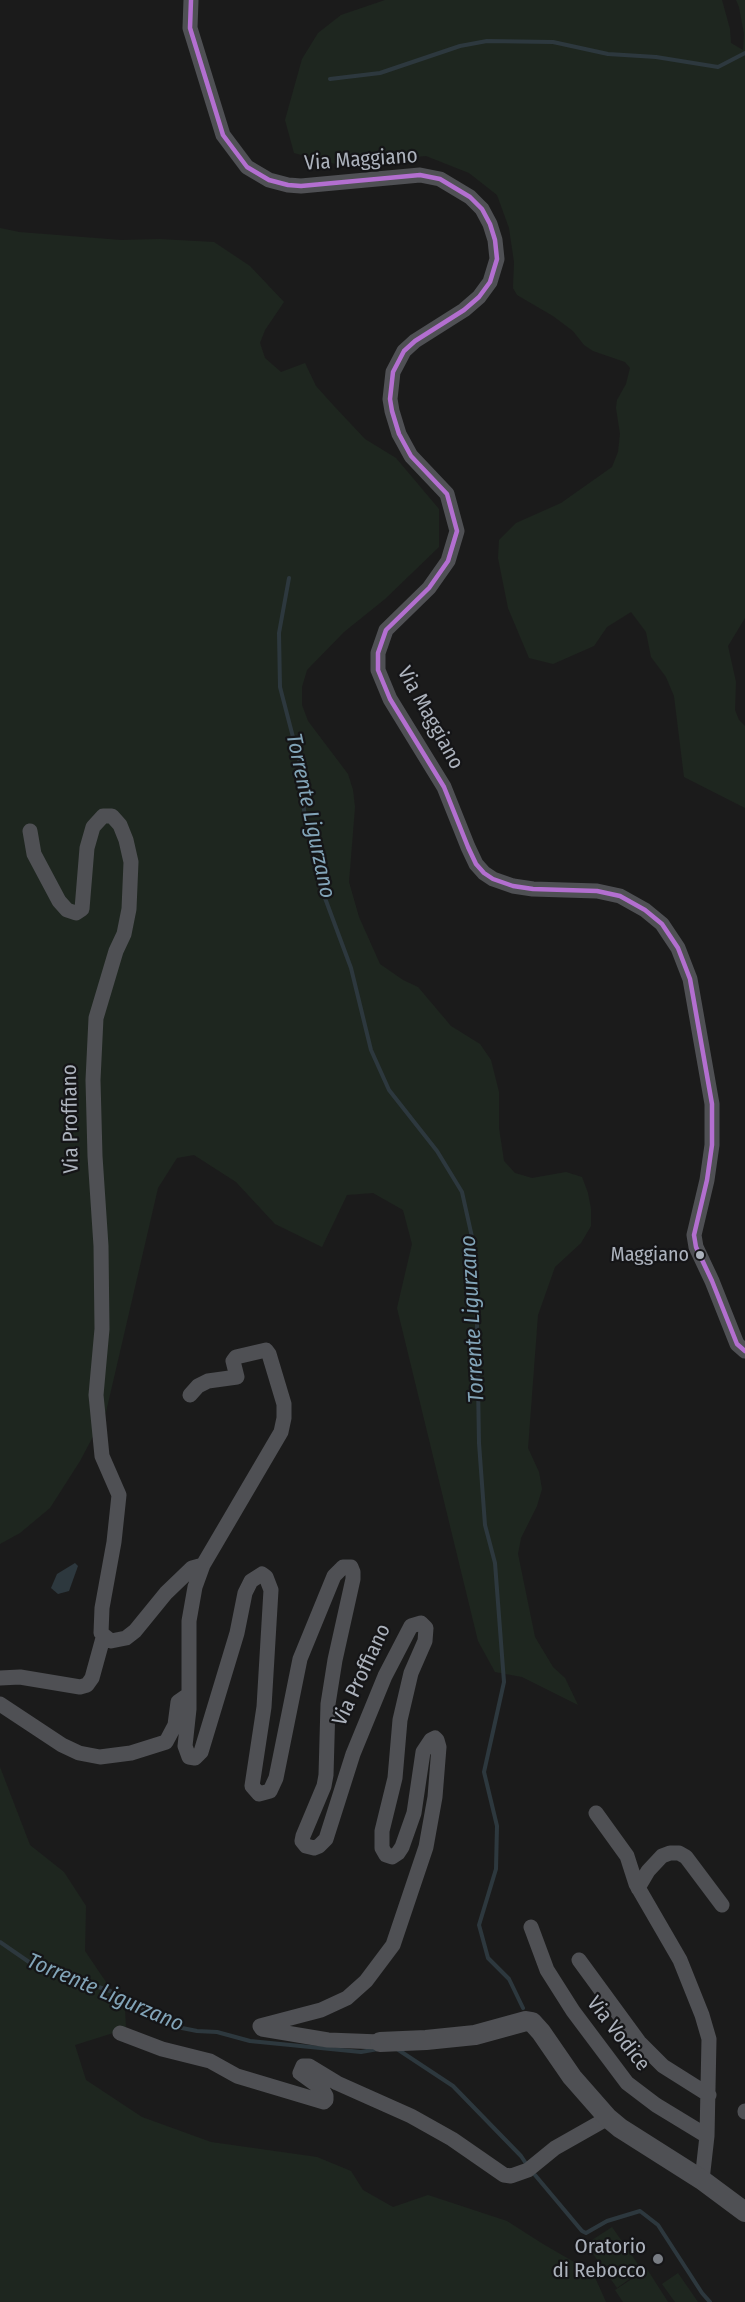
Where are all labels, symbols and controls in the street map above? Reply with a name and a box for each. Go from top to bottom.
street label: Via Maggiano [303,143,419,177]
street label: Via Maggiano [391,662,469,774]
water label: Torrente Ligurzano [280,731,340,901]
street label: Via Proffiano [57,1064,85,1174]
water label: Torrente Ligurzano [455,1235,491,1403]
place label: Maggiano [610,1243,689,1267]
marker: Maggiano [694,1249,706,1261]
street label: Via Proffiano [327,1620,397,1730]
water label: Torrente Ligurzano [23,1948,187,2038]
street label: Via Vodice [581,1992,655,2076]
place label: Oratorio di Rebocco [553,2234,646,2284]
marker: Oratorio di Rebocco [651,2252,665,2266]

